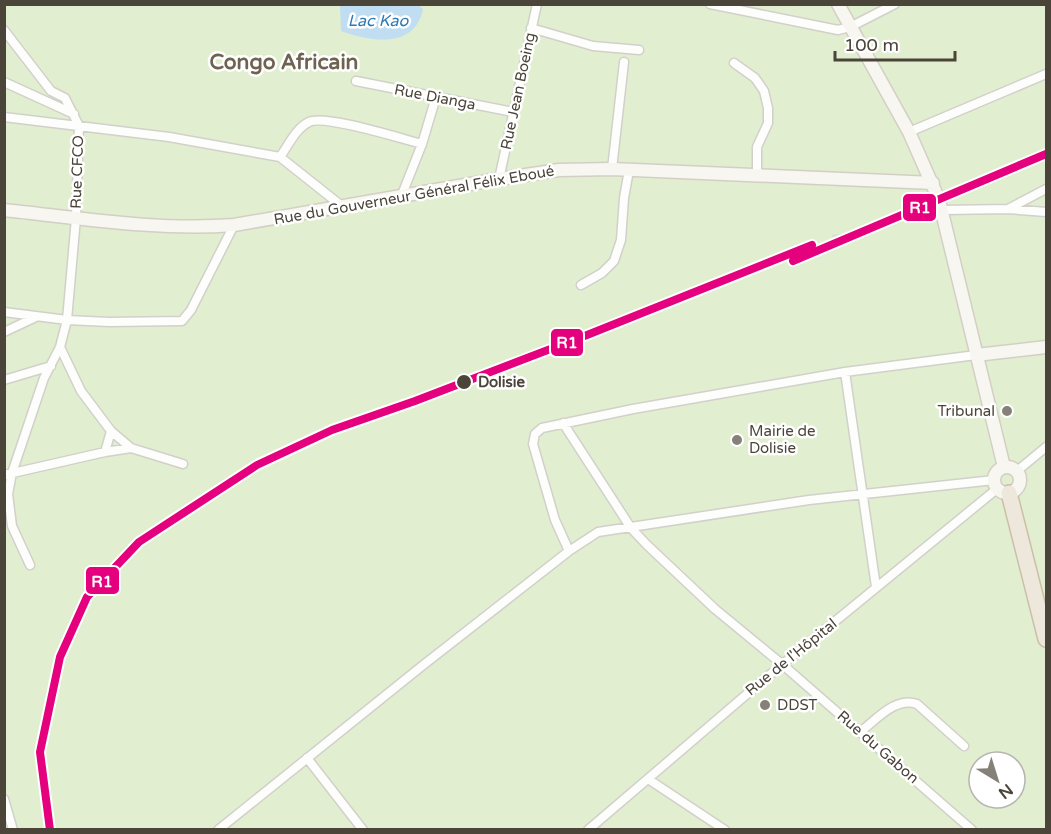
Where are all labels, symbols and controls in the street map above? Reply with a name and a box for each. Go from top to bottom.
water label: Lac Kao [348,11,409,31]
scale bar [835,24,955,62]
street label: Rue Jean Boeing [497,31,539,151]
text: 100 m [844,34,899,56]
district label: Congo Africain [210,50,358,75]
street label: Rue Dianga [393,80,477,114]
street label: Rue CFCO [67,135,87,209]
street label: Rue du Gouverneur Général Félix Eboué [272,161,556,229]
line badge: R1 [902,193,937,222]
text: R1 [909,198,931,218]
line badge: R1 [550,328,584,357]
text: R1 [556,333,578,353]
marker: Dolisie [455,373,473,391]
place label: Dolisie [478,373,526,391]
place label: Tribunal [937,402,995,420]
marker: Tribunal [1000,404,1014,418]
place label: Mairie de Dolisie [749,422,815,457]
marker: Mairie de Dolisie [730,433,744,447]
line badge: R1 [85,566,120,595]
text: R1 [91,572,113,592]
street label: Rue de l'Hôpital [742,615,840,699]
place label: DDST [777,696,817,714]
marker: DDST [758,698,772,712]
street label: Rue du Gabon [834,707,922,787]
north arrow [967,750,1027,810]
text: N [994,779,1017,803]

